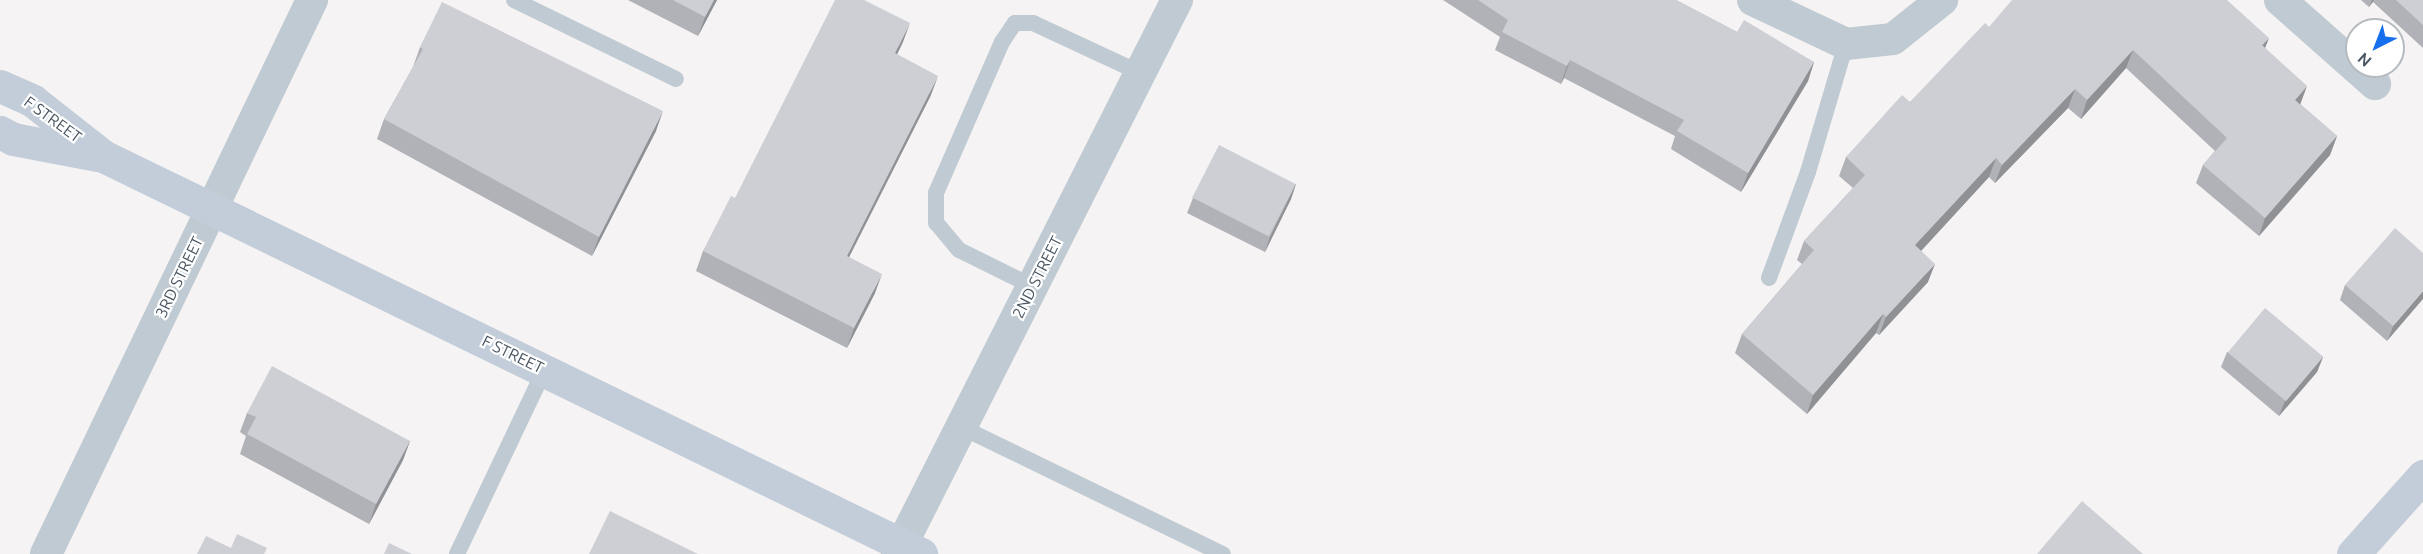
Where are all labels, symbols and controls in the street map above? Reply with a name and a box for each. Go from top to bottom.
north arrow [2345,18,2405,78]
text: N [2354,49,2375,71]
street label: F STREET [21,92,85,146]
street label: 3RD STREET [151,233,207,321]
street label: 2ND STREET [1008,233,1066,321]
street label: F STREET [479,331,547,377]

